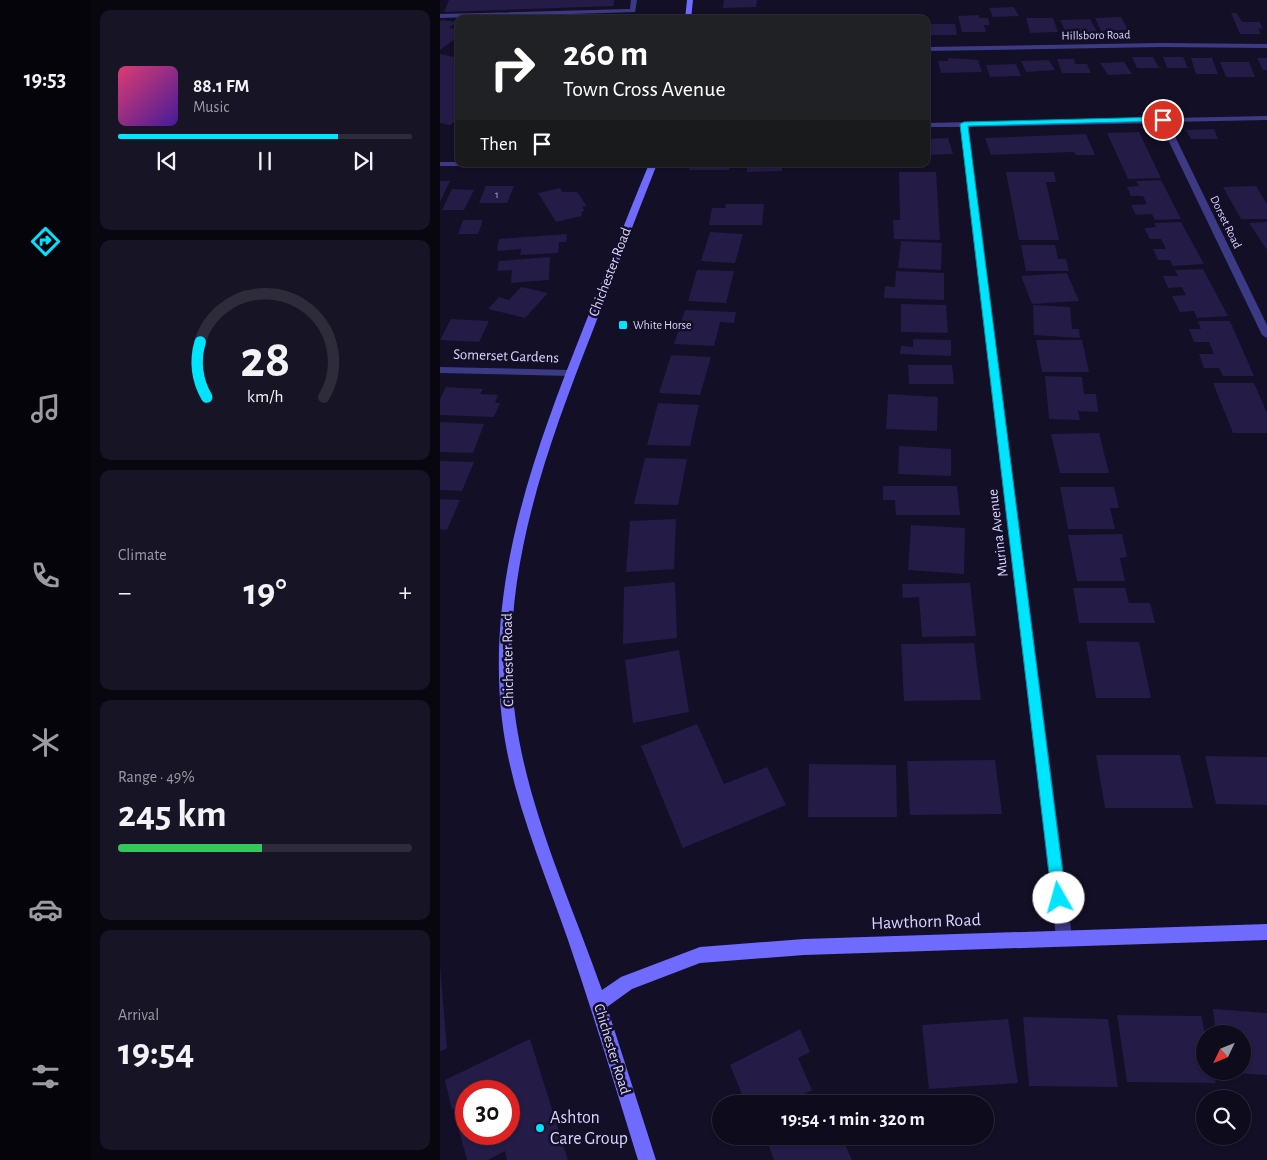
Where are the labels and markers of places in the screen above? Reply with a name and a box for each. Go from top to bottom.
pin [1142,99,1184,141]
marker: White Horse [617,319,629,331]
place label: White Horse [633,319,692,331]
place label: Ashton Care Group [550,1109,628,1148]
marker: Ashton Care Group [534,1122,546,1134]

